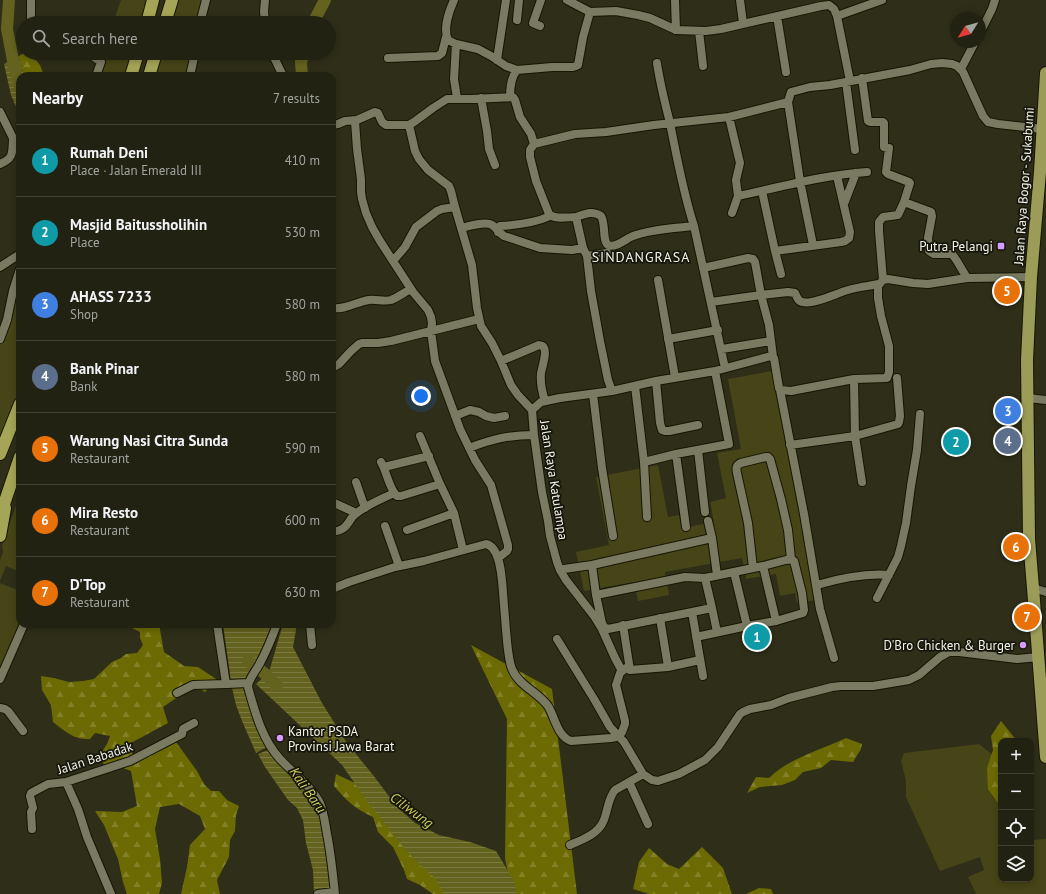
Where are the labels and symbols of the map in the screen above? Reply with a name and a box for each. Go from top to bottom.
north arrow [950,12,986,48]
street label: Jalan Raya Bogor - Sukabumi [1010,106,1038,267]
place label: Putra Pelangi [919,238,993,255]
marker: Putra Pelangi [996,241,1006,251]
district label: SINDANGRASA [592,248,690,266]
pin: 5 [994,276,1020,306]
your location [411,386,431,406]
pin: 3 [995,396,1021,426]
street label: Jalan Raya Katulampa [536,418,572,541]
pin: 4 [995,426,1021,456]
pin: 2 [943,427,969,457]
pin: 6 [1003,532,1029,562]
pin: 7 [1014,602,1040,632]
pin: 1 [744,622,770,652]
place label: D'Bro Chicken & Burger [884,637,1016,654]
marker: D'Bro Chicken & Burger [1018,640,1028,650]
place label: Kantor PSDA Provinsi Jawa Barat [288,723,395,755]
marker: Kantor PSDA Provinsi Jawa Barat [275,733,285,743]
street label: Jalan Babadak [54,738,136,778]
water label: Kali Baru [286,764,330,816]
water label: Ciliwung [387,788,437,832]

